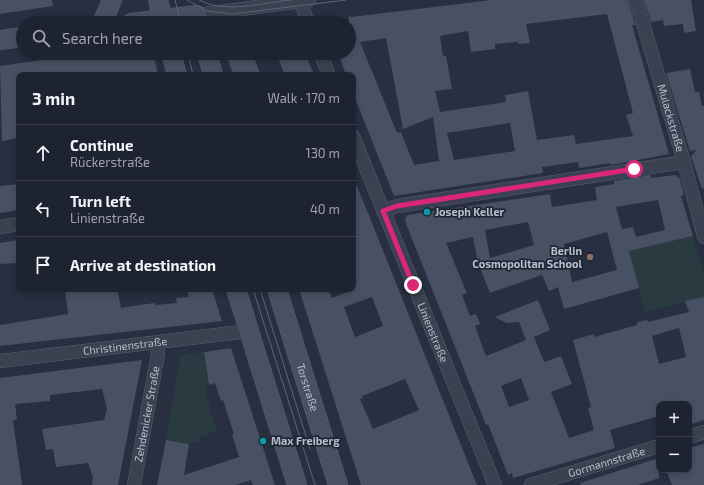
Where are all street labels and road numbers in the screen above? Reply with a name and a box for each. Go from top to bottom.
street label: Mulackstraße [655,82,688,153]
street label: Linienstraße [415,300,451,364]
street label: Christinenstraße [82,334,168,357]
street label: Torstraße [295,362,322,413]
street label: Zehdenicker Straße [131,365,162,463]
street label: Gormannstraße [566,444,647,479]

